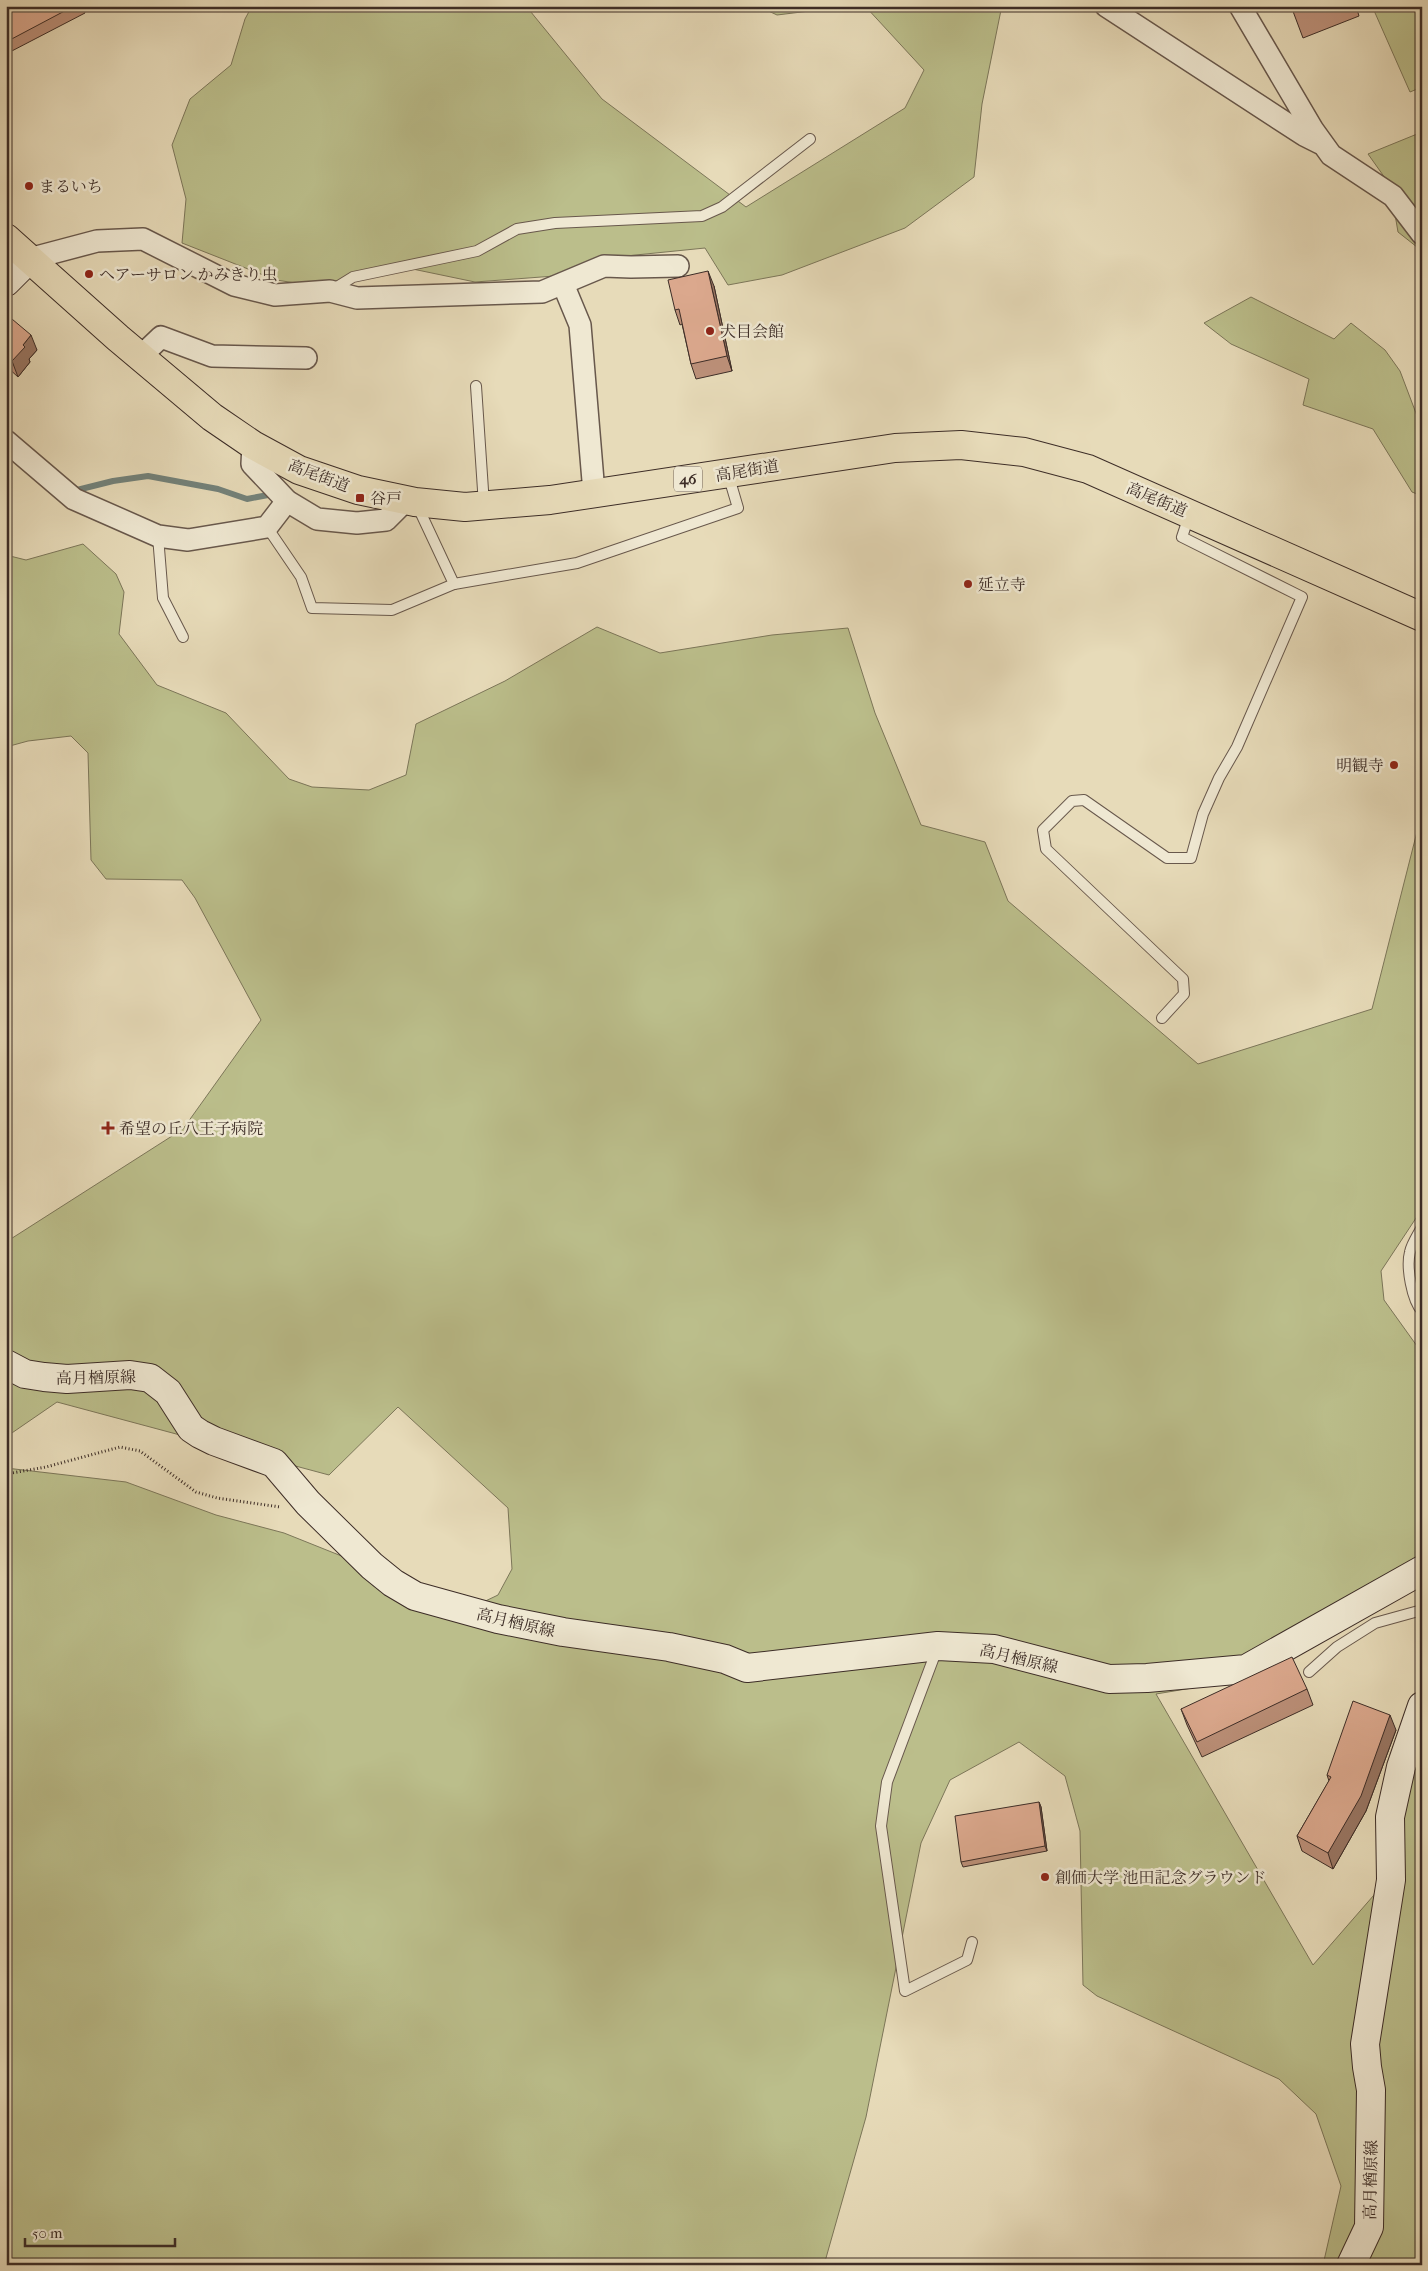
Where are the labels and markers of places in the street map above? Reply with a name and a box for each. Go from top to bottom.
place label: まるいち [39,177,103,196]
marker: まるいち [23,180,35,192]
place label: ヘアーサロン かみきり虫 [99,265,277,284]
marker: ヘアーサロン かみきり虫 [83,268,95,280]
place label: 犬目会館 [720,322,784,341]
marker: 犬目会館 [704,325,716,337]
place label: 谷戸 [370,489,402,508]
marker: 谷戸 [354,492,366,504]
place label: 延立寺 [978,575,1026,594]
marker: 延立寺 [962,578,974,590]
place label: 明観寺 [1336,756,1384,775]
marker: 明観寺 [1388,759,1400,771]
place label: 希望の丘八王子病院 [119,1119,263,1138]
marker: 希望の丘八王子病院 [101,1121,115,1135]
place label: 創価大学 池田記念グラウンド [1055,1868,1266,1887]
marker: 創価大学 池田記念グラウンド [1039,1871,1051,1883]

